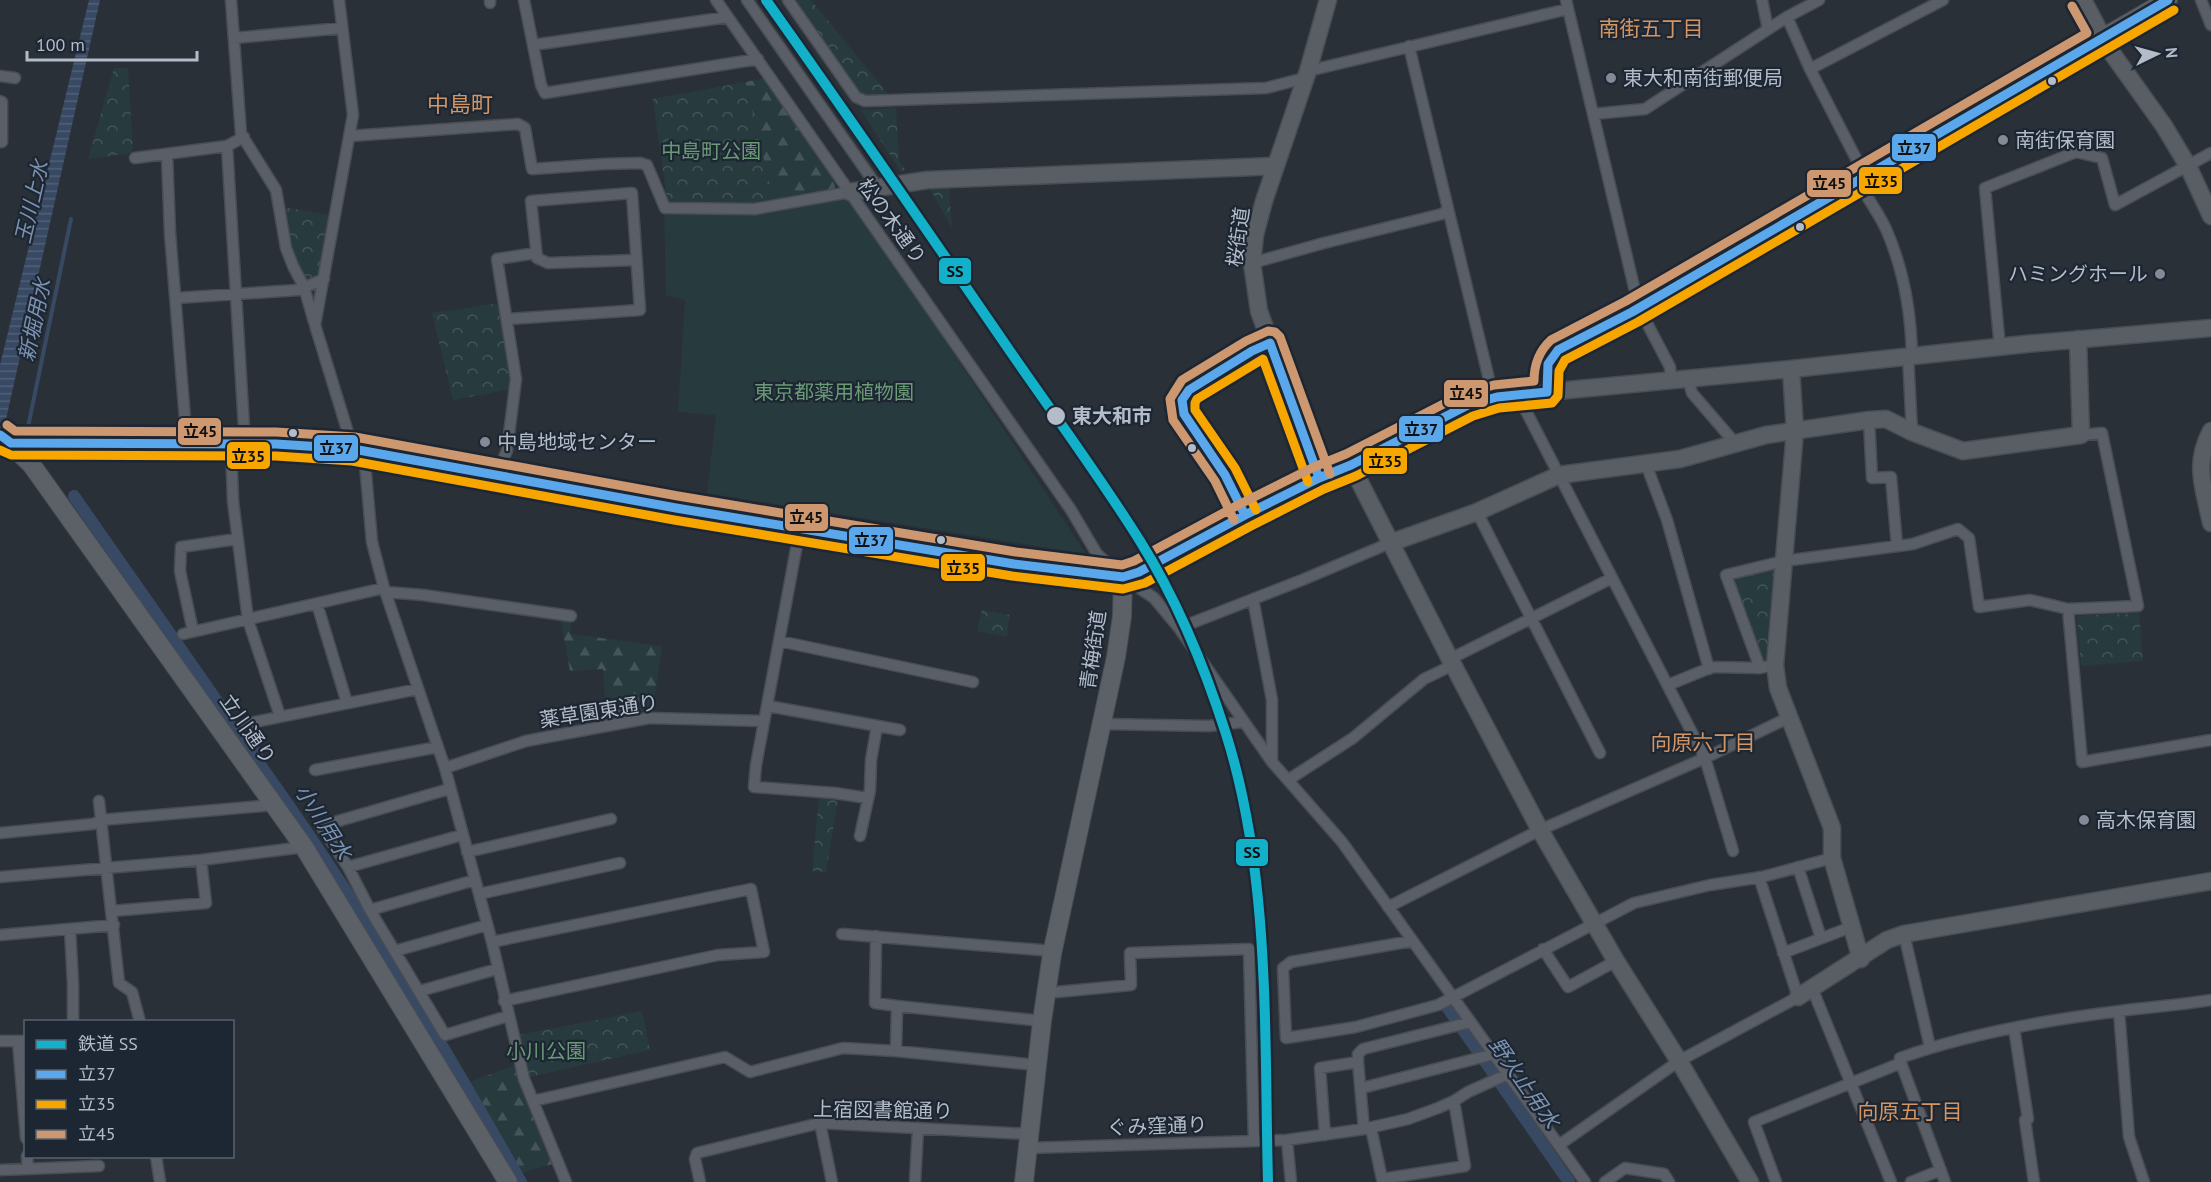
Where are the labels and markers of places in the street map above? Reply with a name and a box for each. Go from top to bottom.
place label: 東大和南街郵便局 [1623,65,1783,91]
marker: 東大和南街郵便局 [1604,71,1618,85]
unlabelled marker [2046,75,2058,87]
place label: 南街保育園 [2015,127,2115,153]
marker: 南街保育園 [1996,133,2010,147]
unlabelled marker [1794,221,1806,233]
place label: ハミングホール [2008,261,2148,287]
marker: ハミングホール [2153,267,2167,281]
place label: 東大和市 [1072,403,1152,429]
marker: 東大和市 [1045,405,1067,427]
unlabelled marker [287,427,299,439]
place label: 中島地域センター [497,429,657,455]
marker: 中島地域センター [478,435,492,449]
unlabelled marker [1186,442,1198,454]
unlabelled marker [935,534,947,546]
place label: 高木保育園 [2096,807,2196,833]
marker: 高木保育園 [2077,813,2091,827]

